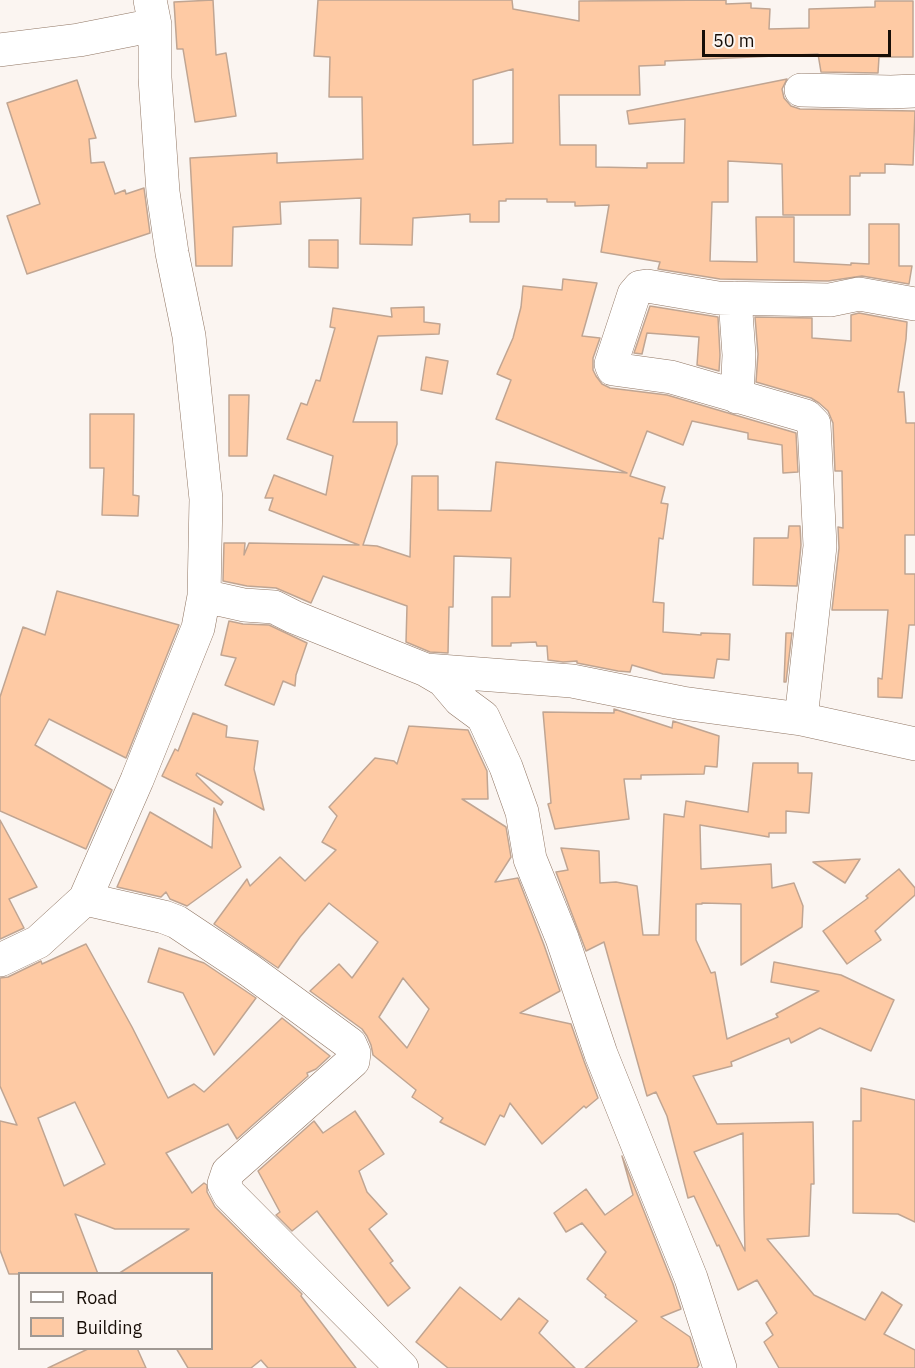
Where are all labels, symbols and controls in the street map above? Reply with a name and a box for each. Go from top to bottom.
scale bar [705,18,894,56]
text: 50 m [713,29,755,52]
legend [18,1272,213,1350]
text: Road [76,1286,117,1309]
text: Building [76,1316,142,1339]

